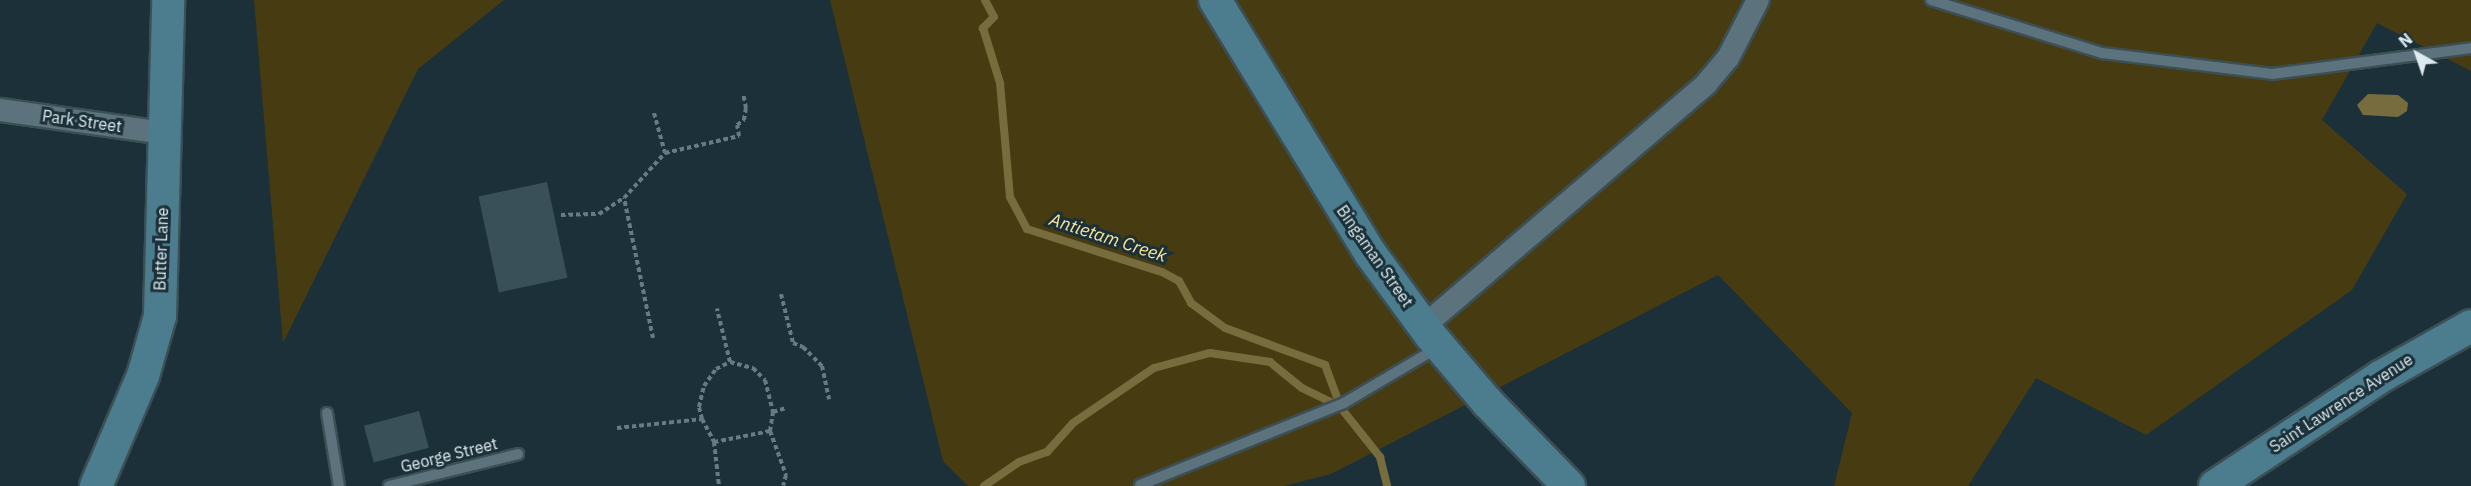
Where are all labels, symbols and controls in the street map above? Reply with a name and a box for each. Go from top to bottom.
north arrow [2387,24,2447,84]
text: N [2395,29,2416,52]
street label: Park Street [41,106,123,136]
street label: Bingaman Street [1333,201,1417,311]
street label: Butter Lane [150,207,172,291]
water label: Antietam Creek [1047,209,1169,267]
street label: Saint Lawrence Avenue [2266,350,2416,456]
street label: George Street [399,434,499,476]

